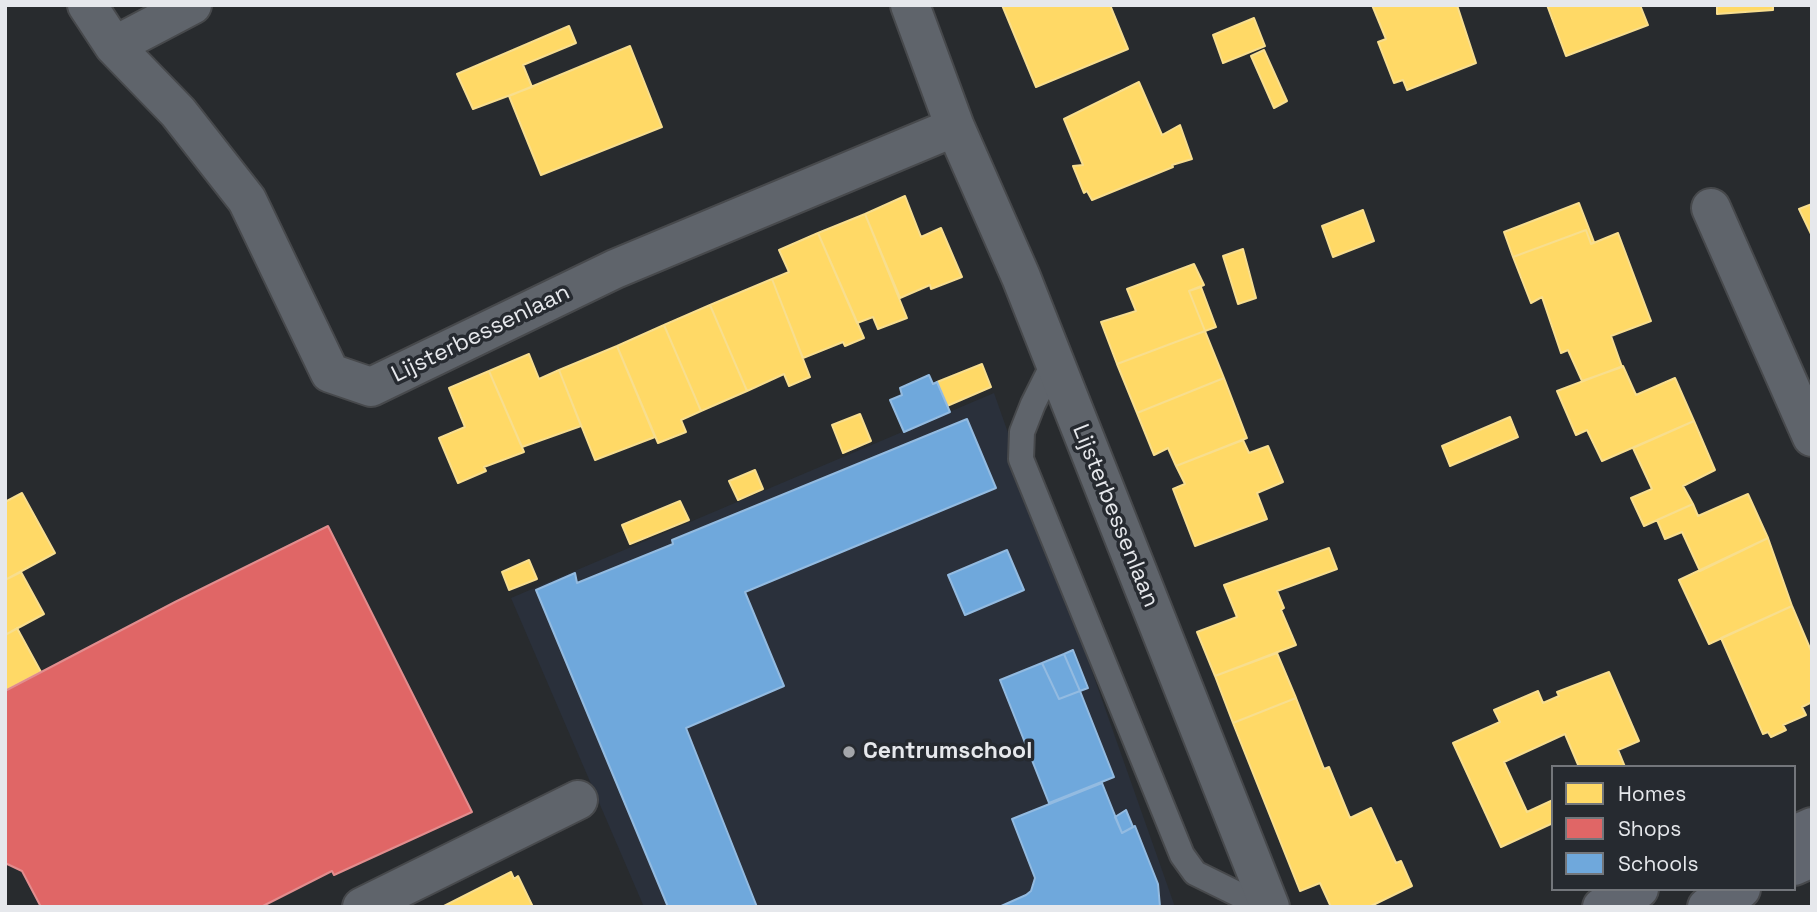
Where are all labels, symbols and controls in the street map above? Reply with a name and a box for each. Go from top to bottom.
street label: Lijsterbessenlaan [387,279,575,389]
street label: Lijsterbessenlaan [1066,421,1164,611]
place label: Centrumschool [863,738,1032,766]
marker: Centrumschool [841,744,857,760]
legend [1551,765,1796,891]
text: Homes [1618,780,1686,807]
text: Shops [1618,815,1681,842]
text: Schools [1618,850,1698,877]

